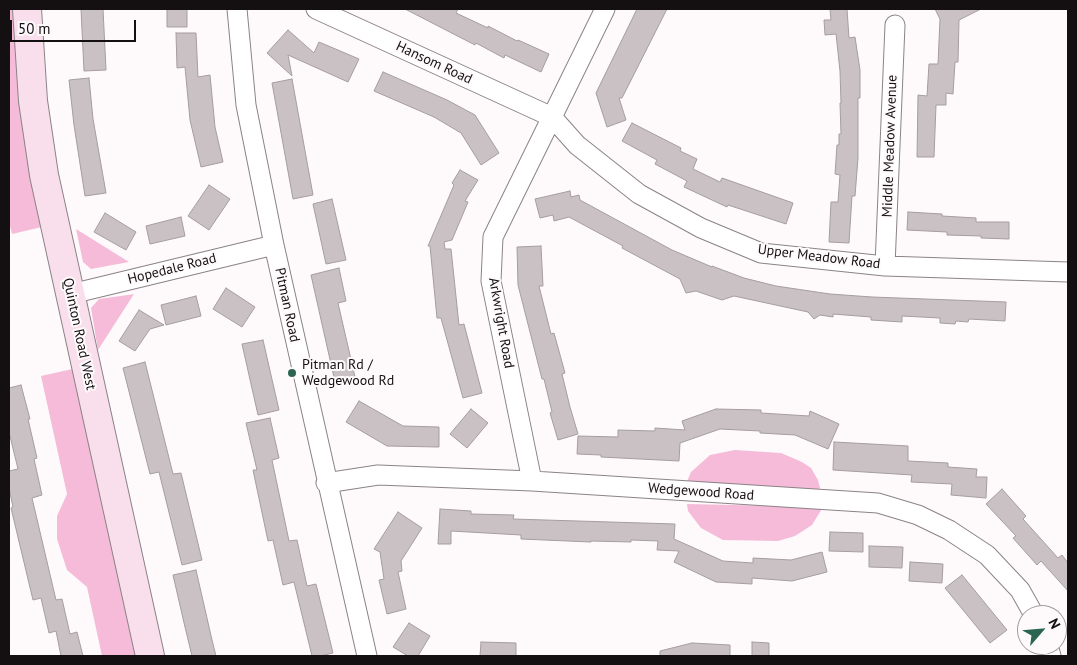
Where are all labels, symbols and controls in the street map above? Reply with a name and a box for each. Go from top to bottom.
scale bar [12,10,139,42]
text: 50 m [18,19,51,38]
street label: Hansom Road [393,38,475,88]
street label: Middle Meadow Avenue [879,74,901,218]
street label: Upper Meadow Road [757,241,881,273]
street label: Hopedale Road [126,250,218,288]
street label: Pitman Road [271,266,303,344]
street label: Quinton Road West [59,276,99,392]
street label: Arkwright Road [485,276,517,370]
place label: Pitman Rd / Wedgewood Rd [302,357,394,390]
marker: Pitman Rd / Wedgewood Rd [286,367,298,379]
street label: Wedgewood Road [647,480,755,504]
north arrow [1017,605,1067,655]
text: N [1044,615,1065,632]

